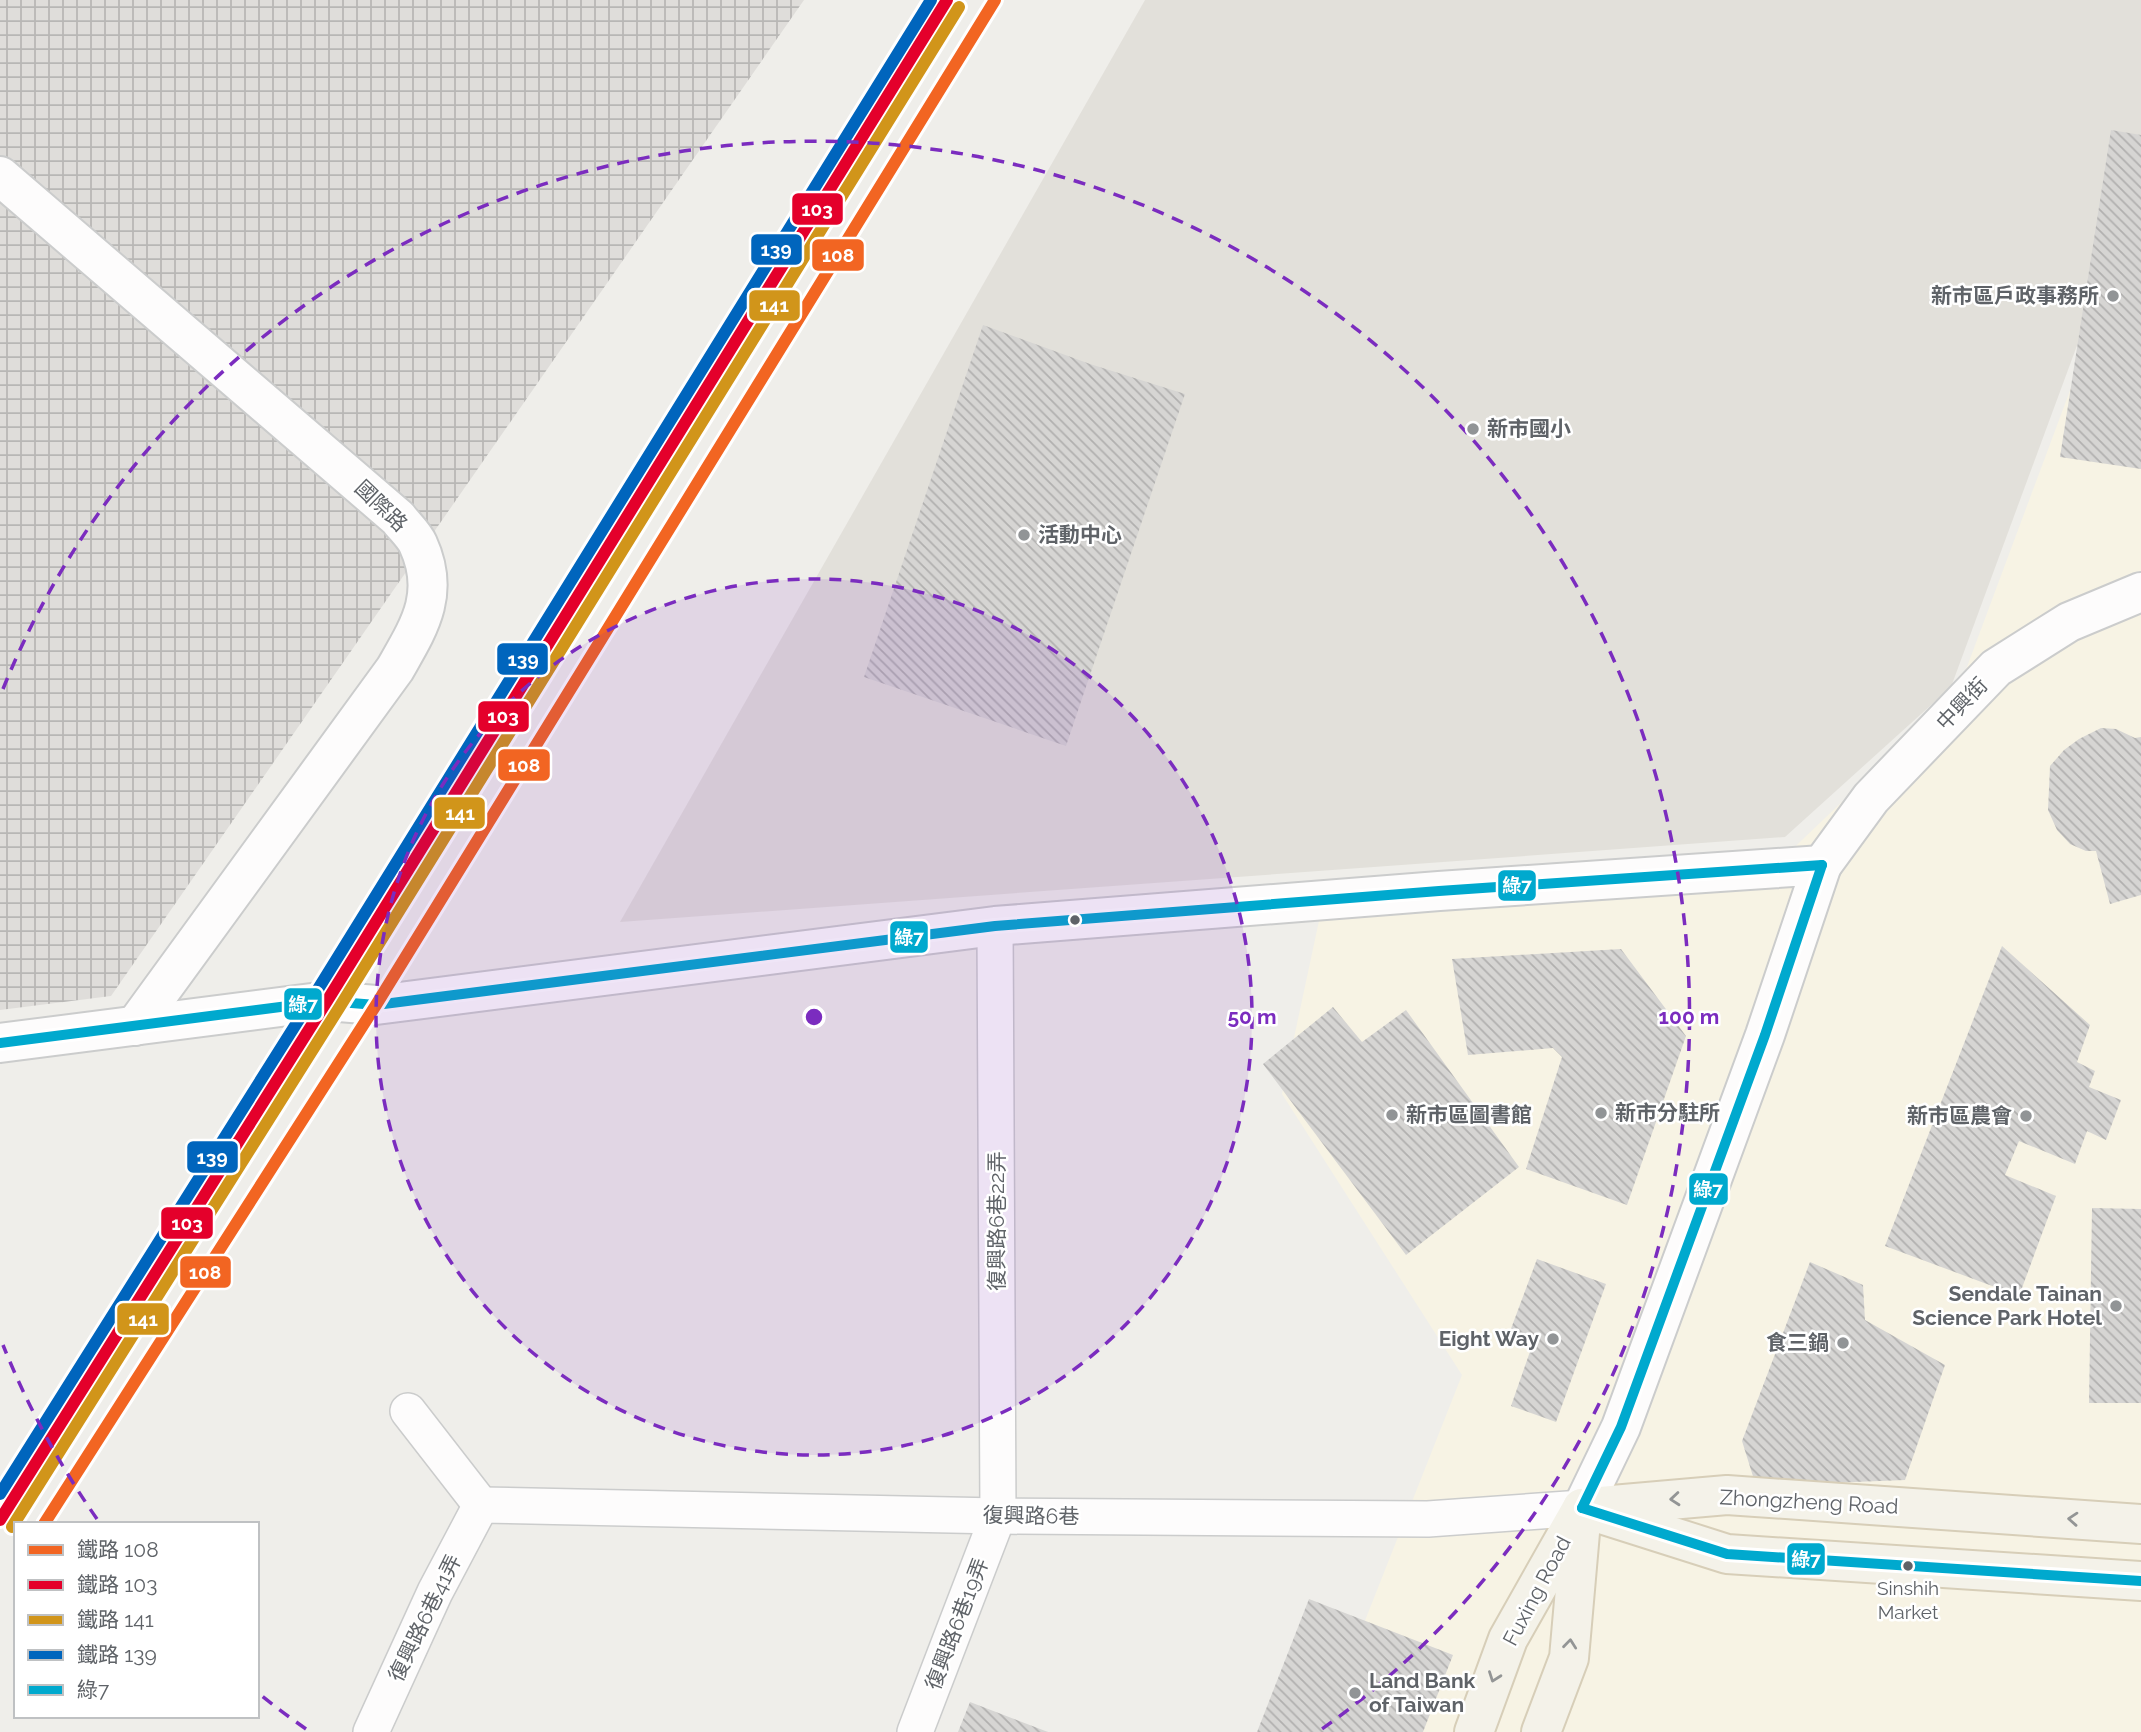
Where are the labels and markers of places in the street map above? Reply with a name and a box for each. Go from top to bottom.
place label: 新市區戶政事務所 [1931,283,2099,308]
marker: 新市區戶政事務所 [2105,288,2121,304]
place label: 新市國小 [1487,416,1571,441]
marker: 新市國小 [1465,421,1481,437]
place label: 活動中心 [1038,522,1122,547]
marker: 活動中心 [1016,527,1032,543]
unlabelled marker [1068,913,1082,927]
centre of rings [802,1005,826,1029]
place label: 新市分駐所 [1615,1100,1720,1125]
place label: 新市區圖書館 [1406,1102,1532,1127]
place label: 新市區農會 [1907,1103,2012,1128]
marker: 新市分駐所 [1593,1105,1609,1121]
marker: 新市區圖書館 [1384,1107,1400,1123]
marker: 新市區農會 [2018,1108,2034,1124]
place label: Sendale Tainan Science Park Hotel [1912,1281,2102,1330]
marker: Sendale Tainan Science Park Hotel [2108,1298,2124,1314]
place label: Eight Way [1439,1326,1539,1351]
place label: 食三鍋 [1766,1330,1829,1355]
marker: Eight Way [1545,1331,1561,1347]
marker: 食三鍋 [1835,1335,1851,1351]
marker: Sinshih Market [1901,1559,1915,1573]
place label: Sinshih Market [1877,1577,1939,1623]
place label: Land Bank of Taiwan [1369,1668,1476,1717]
marker: Land Bank of Taiwan [1347,1685,1363,1701]

